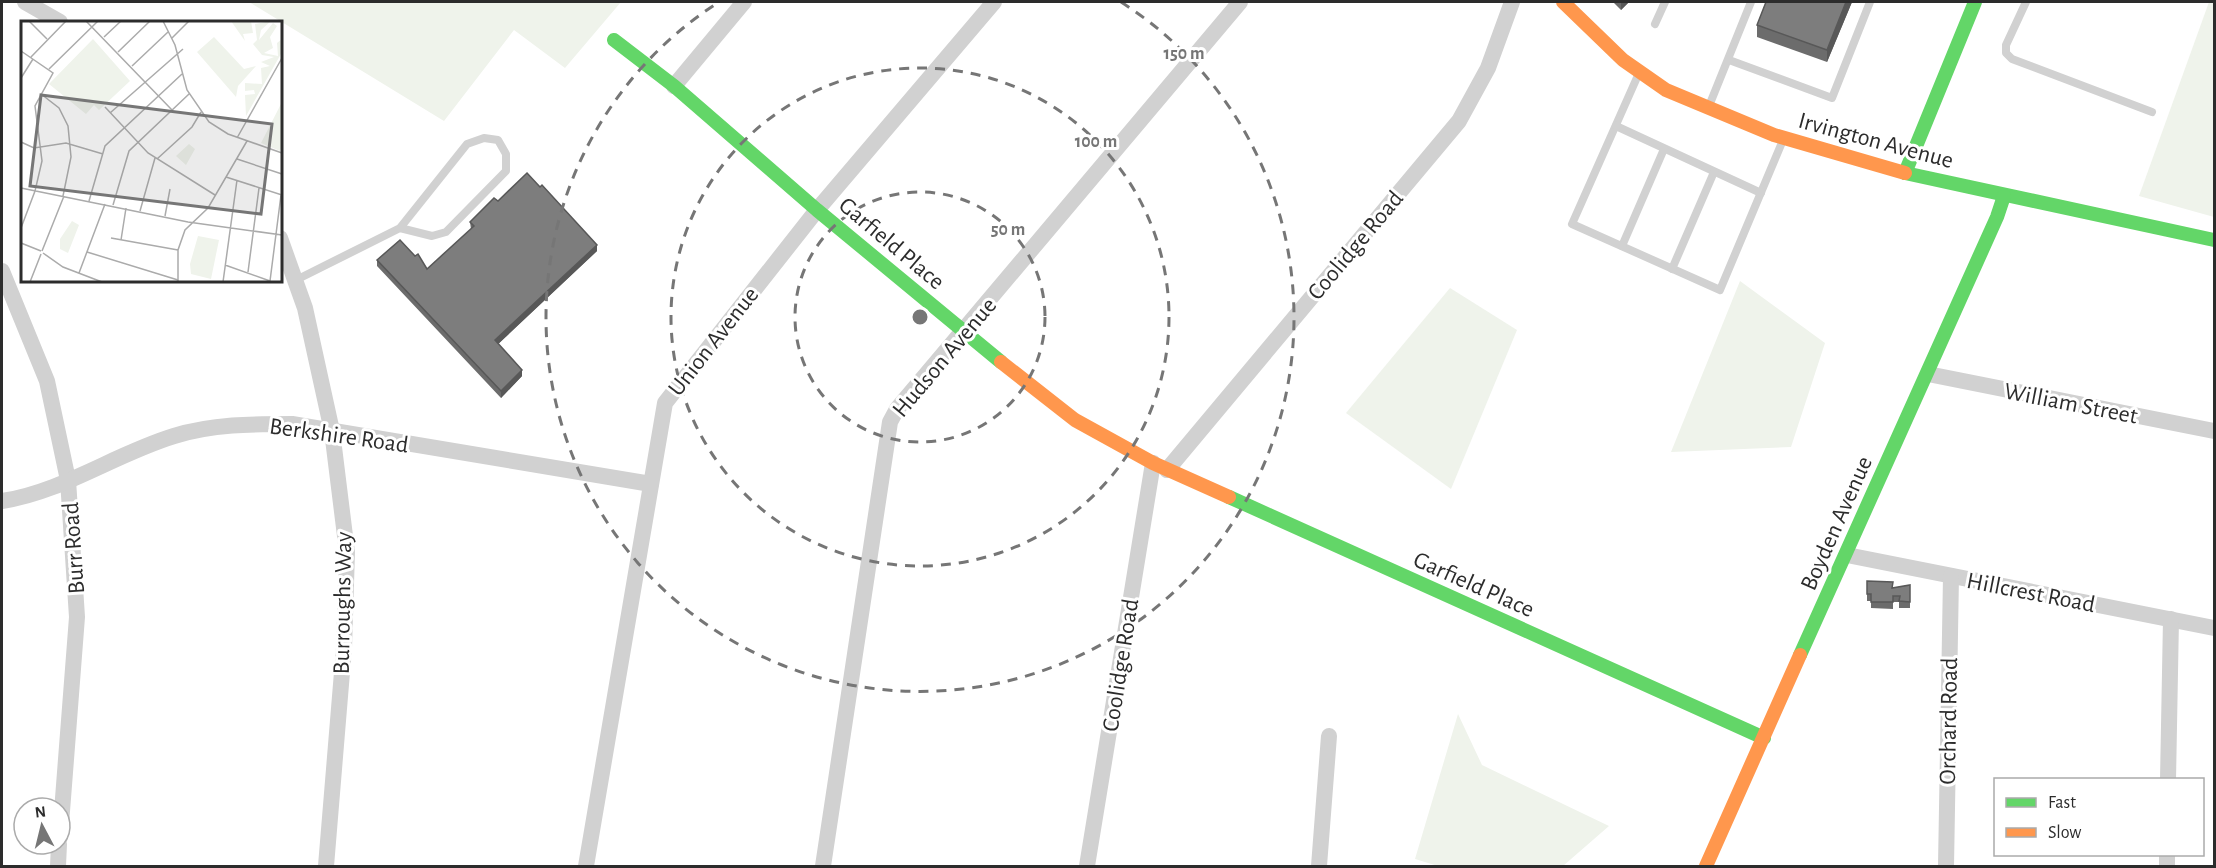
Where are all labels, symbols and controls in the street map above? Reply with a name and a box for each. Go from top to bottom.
inset map [21,21,282,282]
text: 150 m [1164,45,1204,63]
street label: Irvington Avenue [1796,109,1956,173]
text: 100 m [1075,133,1117,151]
street label: Coolidge Road [1303,187,1408,305]
street label: Garfield Place [834,193,949,294]
text: 50 m [991,221,1025,239]
street label: Union Avenue [664,283,763,400]
street label: Hudson Avenue [888,293,1001,422]
centre of rings [910,307,930,327]
street label: William Street [2002,379,2140,429]
street label: Berkshire Road [268,414,410,458]
street label: Boyden Avenue [1797,453,1877,594]
street label: Burr Road [59,501,89,595]
street label: Burroughs Way [330,532,356,674]
street label: Garfield Place [1410,548,1538,622]
street label: Hillcrest Road [1965,569,2097,617]
street label: Coolidge Road [1099,597,1143,733]
street label: Orchard Road [1936,657,1962,785]
legend [1994,778,2204,856]
text: Fast [2048,794,2076,812]
north arrow [12,796,72,856]
text: N [34,803,47,821]
text: Slow [2048,824,2081,842]

